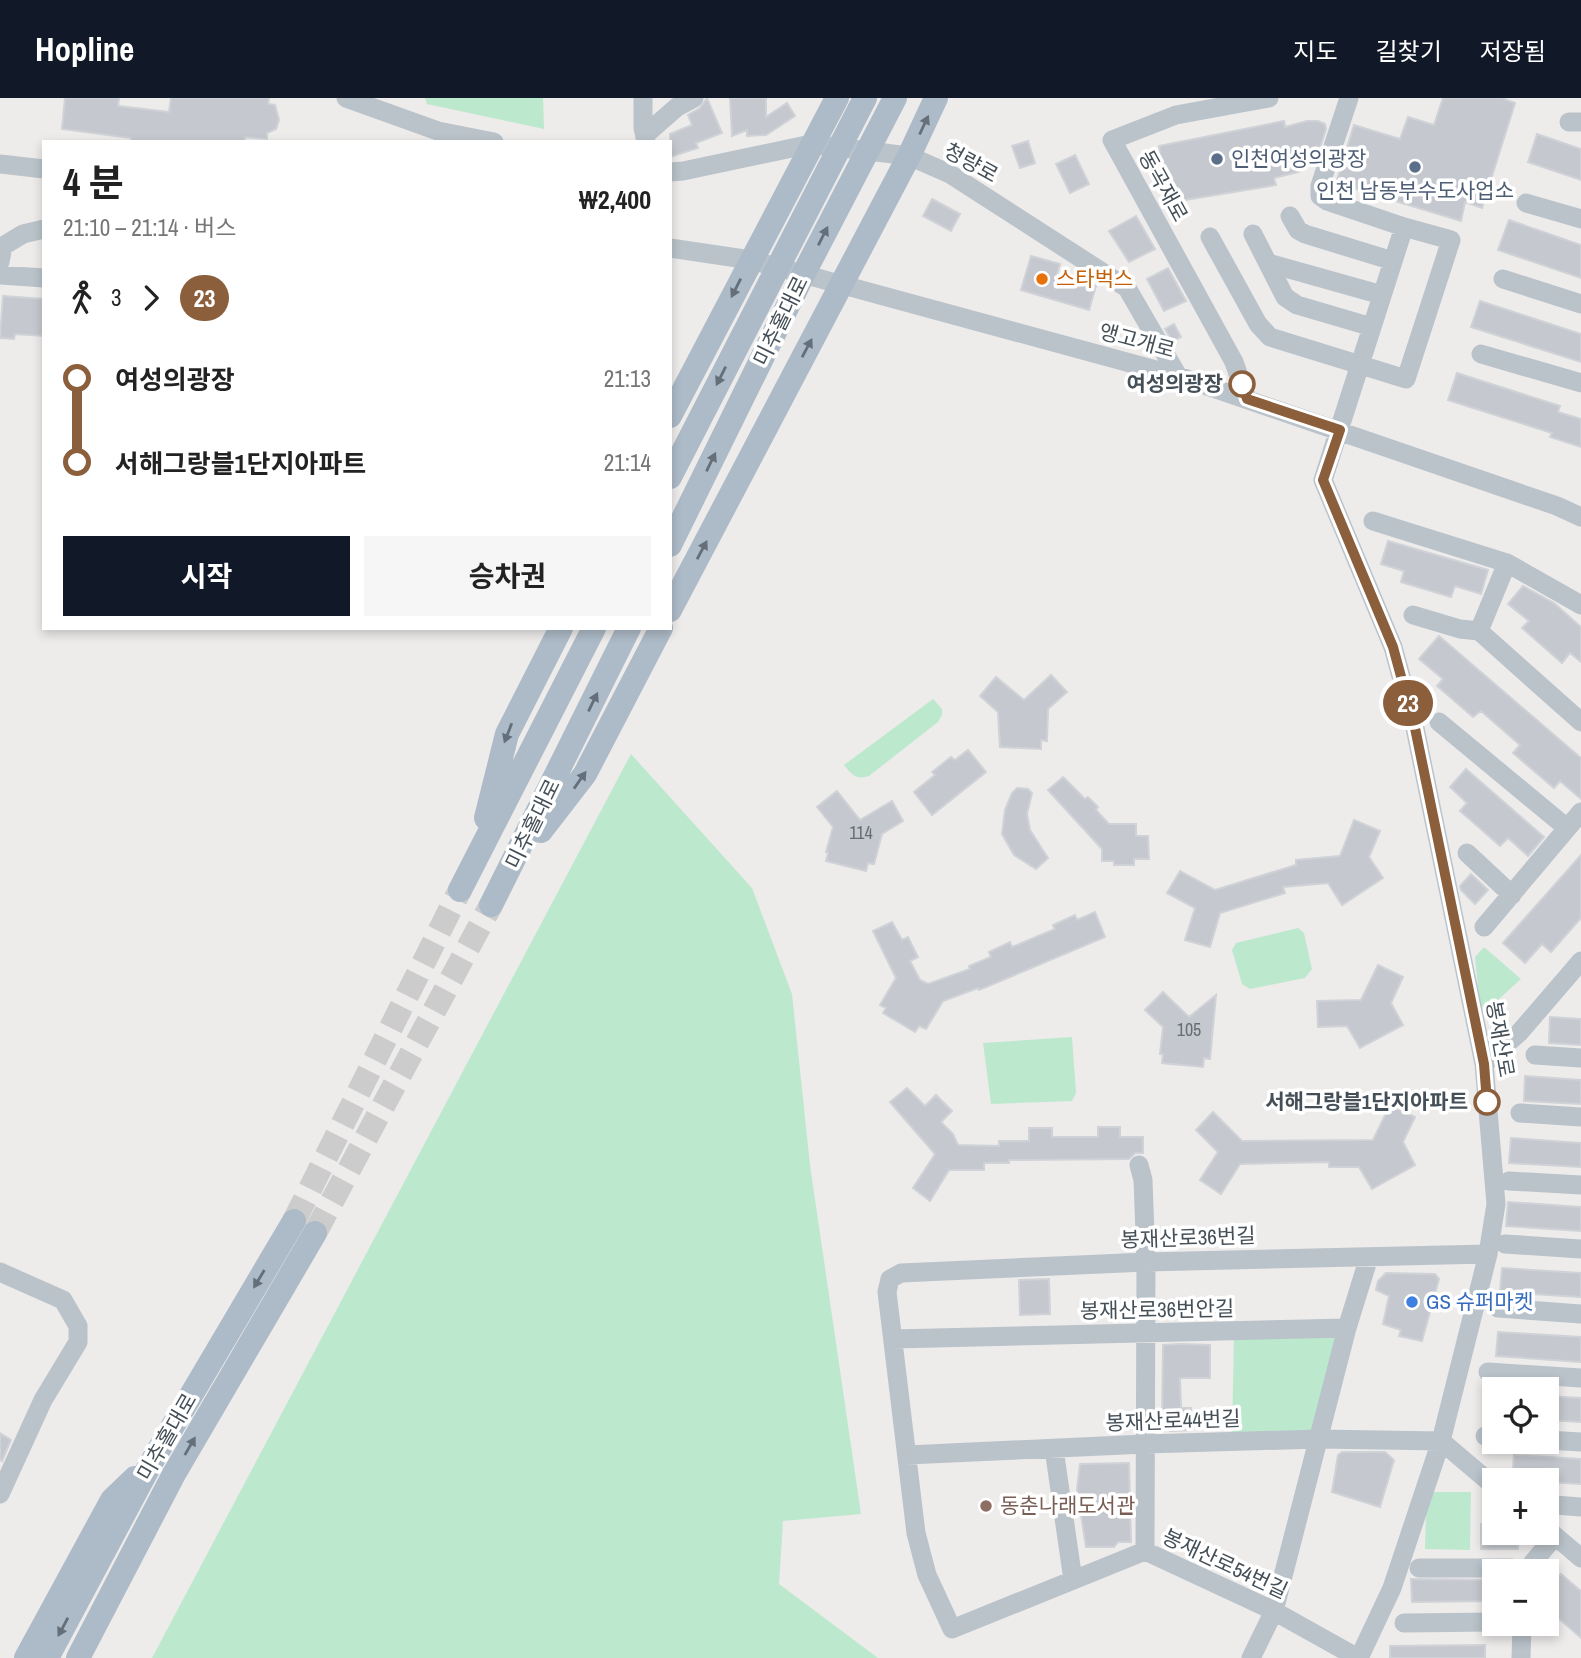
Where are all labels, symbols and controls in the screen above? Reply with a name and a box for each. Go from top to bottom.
text: Hopline [35,27,134,71]
text: 지도 [1293,35,1338,67]
text: 길찾기 [1376,35,1442,67]
text: 저장됨 [1480,35,1546,67]
one-way arrow [918,115,930,135]
street label: 청량로 [939,136,1004,189]
place label: 인천여성의광장 [1231,144,1366,173]
street label: 동곡재로 [1132,145,1195,227]
marker: 인천여성의광장 [1209,151,1225,167]
text: 4 분 [63,157,124,208]
marker: 인천 남동부수도사업소 [1407,159,1423,175]
place label: 인천 남동부수도사업소 [1316,176,1514,205]
text: ₩2,400 [579,182,651,217]
text: 21:10 – 21:14 · 버스 [63,212,236,243]
one-way arrow [818,226,829,246]
place label: 스타벅스 [1056,264,1133,293]
street label: 미추홀대로 [746,271,815,371]
marker: 스타벅스 [1034,271,1050,287]
one-way arrow [731,278,742,298]
icon: walk [63,279,101,317]
icon: forward [132,279,170,317]
text: 3 [111,282,122,313]
text: 23 [194,282,215,314]
street label: 앵고개로 [1096,317,1178,365]
one-way arrow [802,338,813,358]
text: 여성의광장 [115,362,235,397]
text: 21:13 [604,363,651,394]
one-way arrow [716,366,727,386]
place label: 여성의광장 [1126,369,1223,398]
marker: 여성의광장 [1229,371,1255,397]
text: 서해그랑블1단지아파트 [115,446,366,481]
text: 21:14 [604,447,651,478]
one-way arrow [706,452,717,472]
button: 시작 [63,536,350,616]
button: 승차권 [364,536,651,616]
one-way arrow [696,540,708,560]
line badge: 23 [1376,680,1440,726]
text: 23 [1397,687,1419,719]
one-way arrow [587,692,599,712]
one-way arrow [503,723,514,744]
one-way arrow [573,771,587,789]
street label: 미추홀대로 [498,774,567,874]
house number: 114 [849,820,873,845]
street label: 봉재산로 [1480,998,1521,1079]
house number: 105 [1177,1017,1201,1042]
place label: 서해그랑블1단지아파트 [1265,1087,1468,1116]
marker: 서해그랑블1단지아파트 [1474,1089,1500,1115]
street label: 봉재산로36번길 [1120,1221,1256,1254]
one-way arrow [253,1270,265,1289]
place label: GS 슈퍼마켓 [1426,1287,1533,1316]
street label: 봉재산로36번안길 [1080,1294,1234,1325]
marker: GS 슈퍼마켓 [1404,1294,1420,1310]
map controls [1482,1377,1559,1636]
button: locate [1482,1377,1559,1454]
street label: 미추홀대로 [130,1388,203,1486]
street label: 봉재산로44번길 [1105,1404,1241,1437]
one-way arrow [184,1437,197,1456]
button: + [1482,1468,1559,1545]
place label: 동춘나래도서관 [1000,1491,1135,1520]
marker: 동춘나래도서관 [978,1498,994,1514]
street label: 봉재산로54번길 [1158,1522,1293,1605]
button: − [1482,1559,1559,1636]
one-way arrow [57,1617,69,1637]

